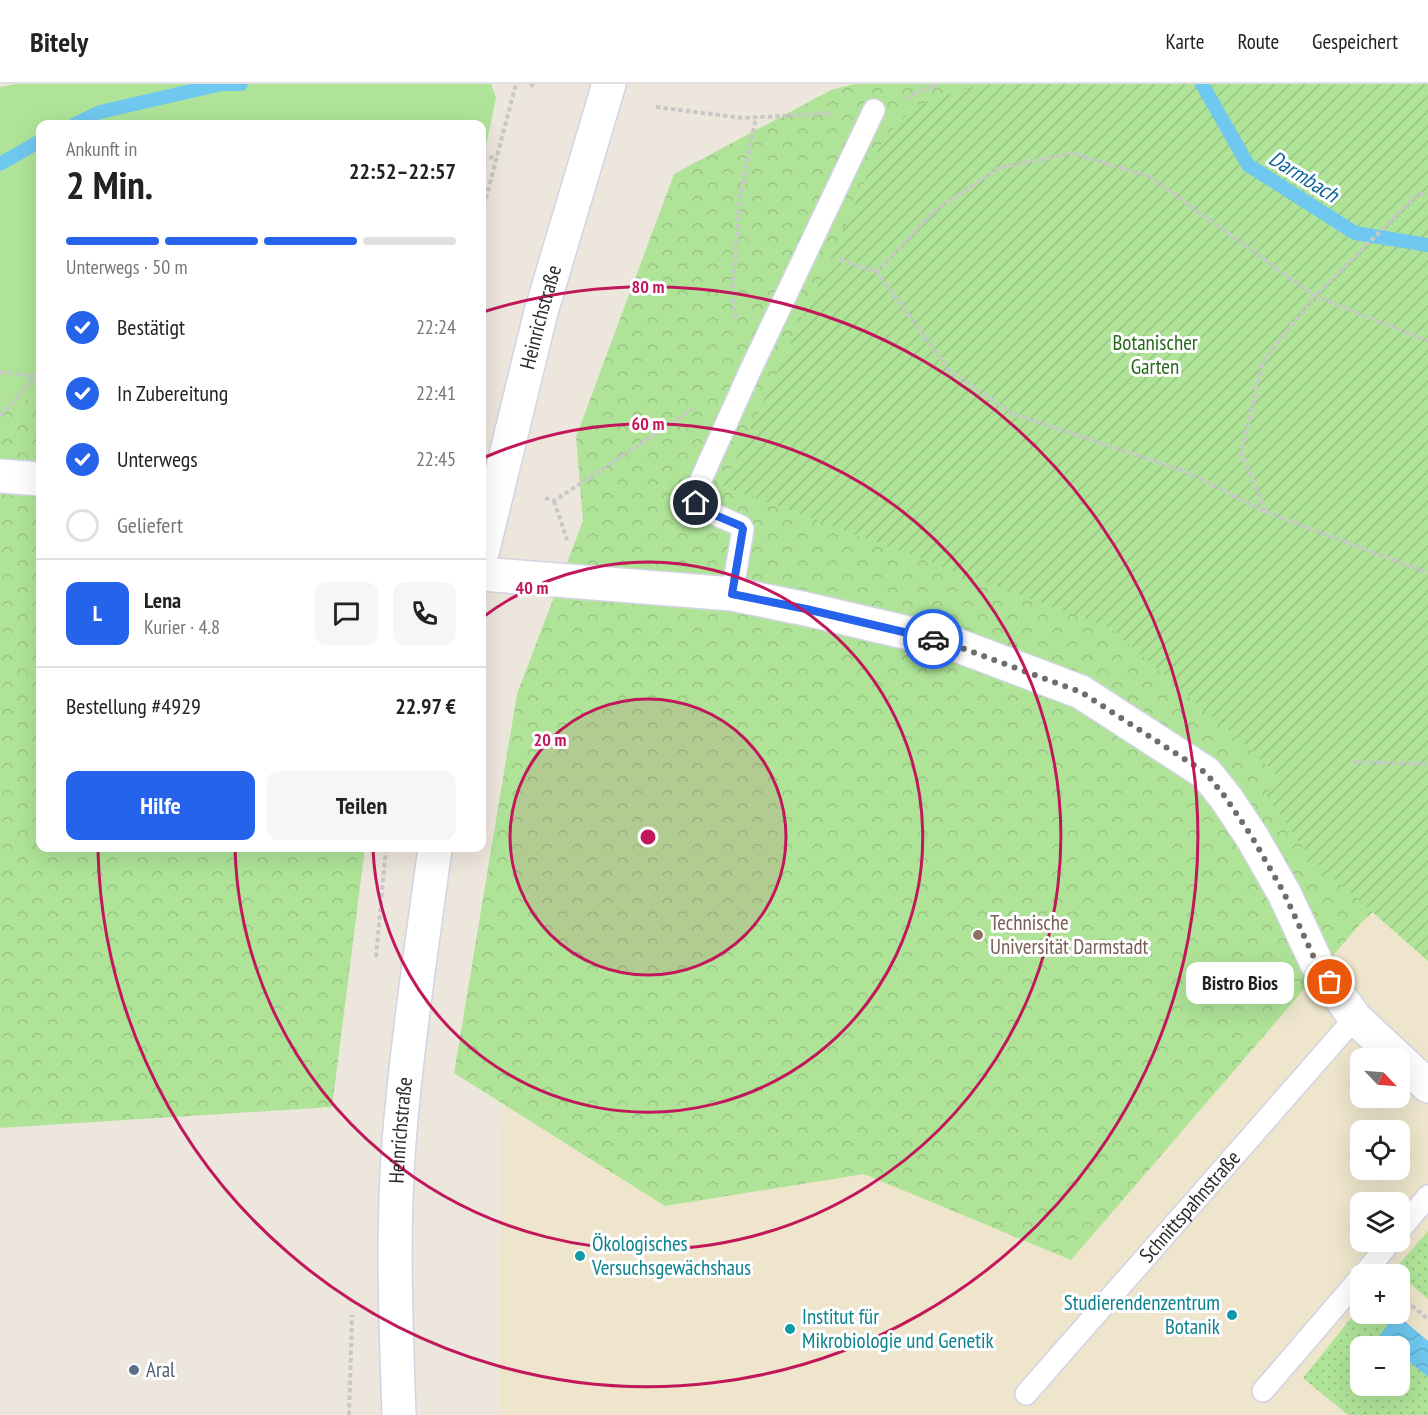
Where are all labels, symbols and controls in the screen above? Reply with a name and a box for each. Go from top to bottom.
text: Bitely [30,23,88,60]
text: Karte [1166,28,1204,55]
text: Route [1237,28,1279,55]
text: Gespeichert [1312,28,1398,55]
text: Ankunft in [66,136,137,162]
water label: Darmbach [1264,144,1345,209]
text: 22:52–22:57 [349,157,456,185]
text: 2 Min. [66,159,153,210]
text: Unterwegs · 50 m [66,254,187,280]
street label: Heinrichstraße [513,262,567,372]
text: 80 m [632,275,664,298]
icon: check [66,311,99,344]
text: Bestätigt [117,313,185,341]
text: 22:24 [416,314,456,340]
park label: Botanischer Garten [1112,329,1198,380]
icon: check [66,377,99,410]
text: In Zubereitung [117,379,228,407]
text: 22:41 [416,380,456,406]
text: 60 m [632,412,664,435]
icon: check [66,443,99,476]
text: Unterwegs [117,445,198,473]
text: 22:45 [416,446,456,472]
pin [670,477,721,528]
icon: home [679,486,712,519]
text: Geliefert [117,511,183,539]
text: 40 m [516,576,548,599]
button: chat [315,582,378,645]
button: phone [393,582,456,645]
text: Lena [144,586,181,614]
text: L [93,599,102,627]
courier [903,609,963,669]
text: Kurier · 4.8 [144,614,220,640]
icon: car [917,623,950,656]
text: Bestellung #4929 [66,692,201,720]
text: 22.97 € [395,692,456,720]
text: 20 m [534,728,566,751]
button: Hilfe [66,771,255,840]
button: Teilen [267,771,456,840]
centre of rings [638,827,658,847]
place label: Technische Universität Darmstadt [990,909,1149,960]
marker: Technische Universität Darmstadt [971,928,985,942]
pin [1304,956,1355,1007]
callout: Bistro Bios [1186,961,1294,1003]
icon: bag [1313,965,1346,998]
text: Bistro Bios [1202,970,1278,996]
north arrow [1350,1048,1410,1108]
map controls [1350,1048,1410,1396]
street label: Heinrichstraße [383,1076,418,1184]
button: locate [1350,1120,1410,1180]
street label: Schnittspahnstraße [1133,1145,1246,1268]
button: layers [1350,1192,1410,1252]
place label: Ökologisches Versuchsgewächshaus [591,1230,751,1281]
marker: Ökologisches Versuchsgewächshaus [573,1249,587,1263]
button: + [1350,1264,1410,1324]
place label: Studierendenzentrum Botanik [1064,1289,1220,1340]
place label: Institut für Mikrobiologie und Genetik [802,1303,994,1354]
marker: Studierendenzentrum Botanik [1225,1308,1239,1322]
marker: Institut für Mikrobiologie und Genetik [783,1322,797,1336]
button: − [1350,1336,1410,1396]
place label: Aral [146,1356,175,1383]
marker: Aral [127,1363,141,1377]

